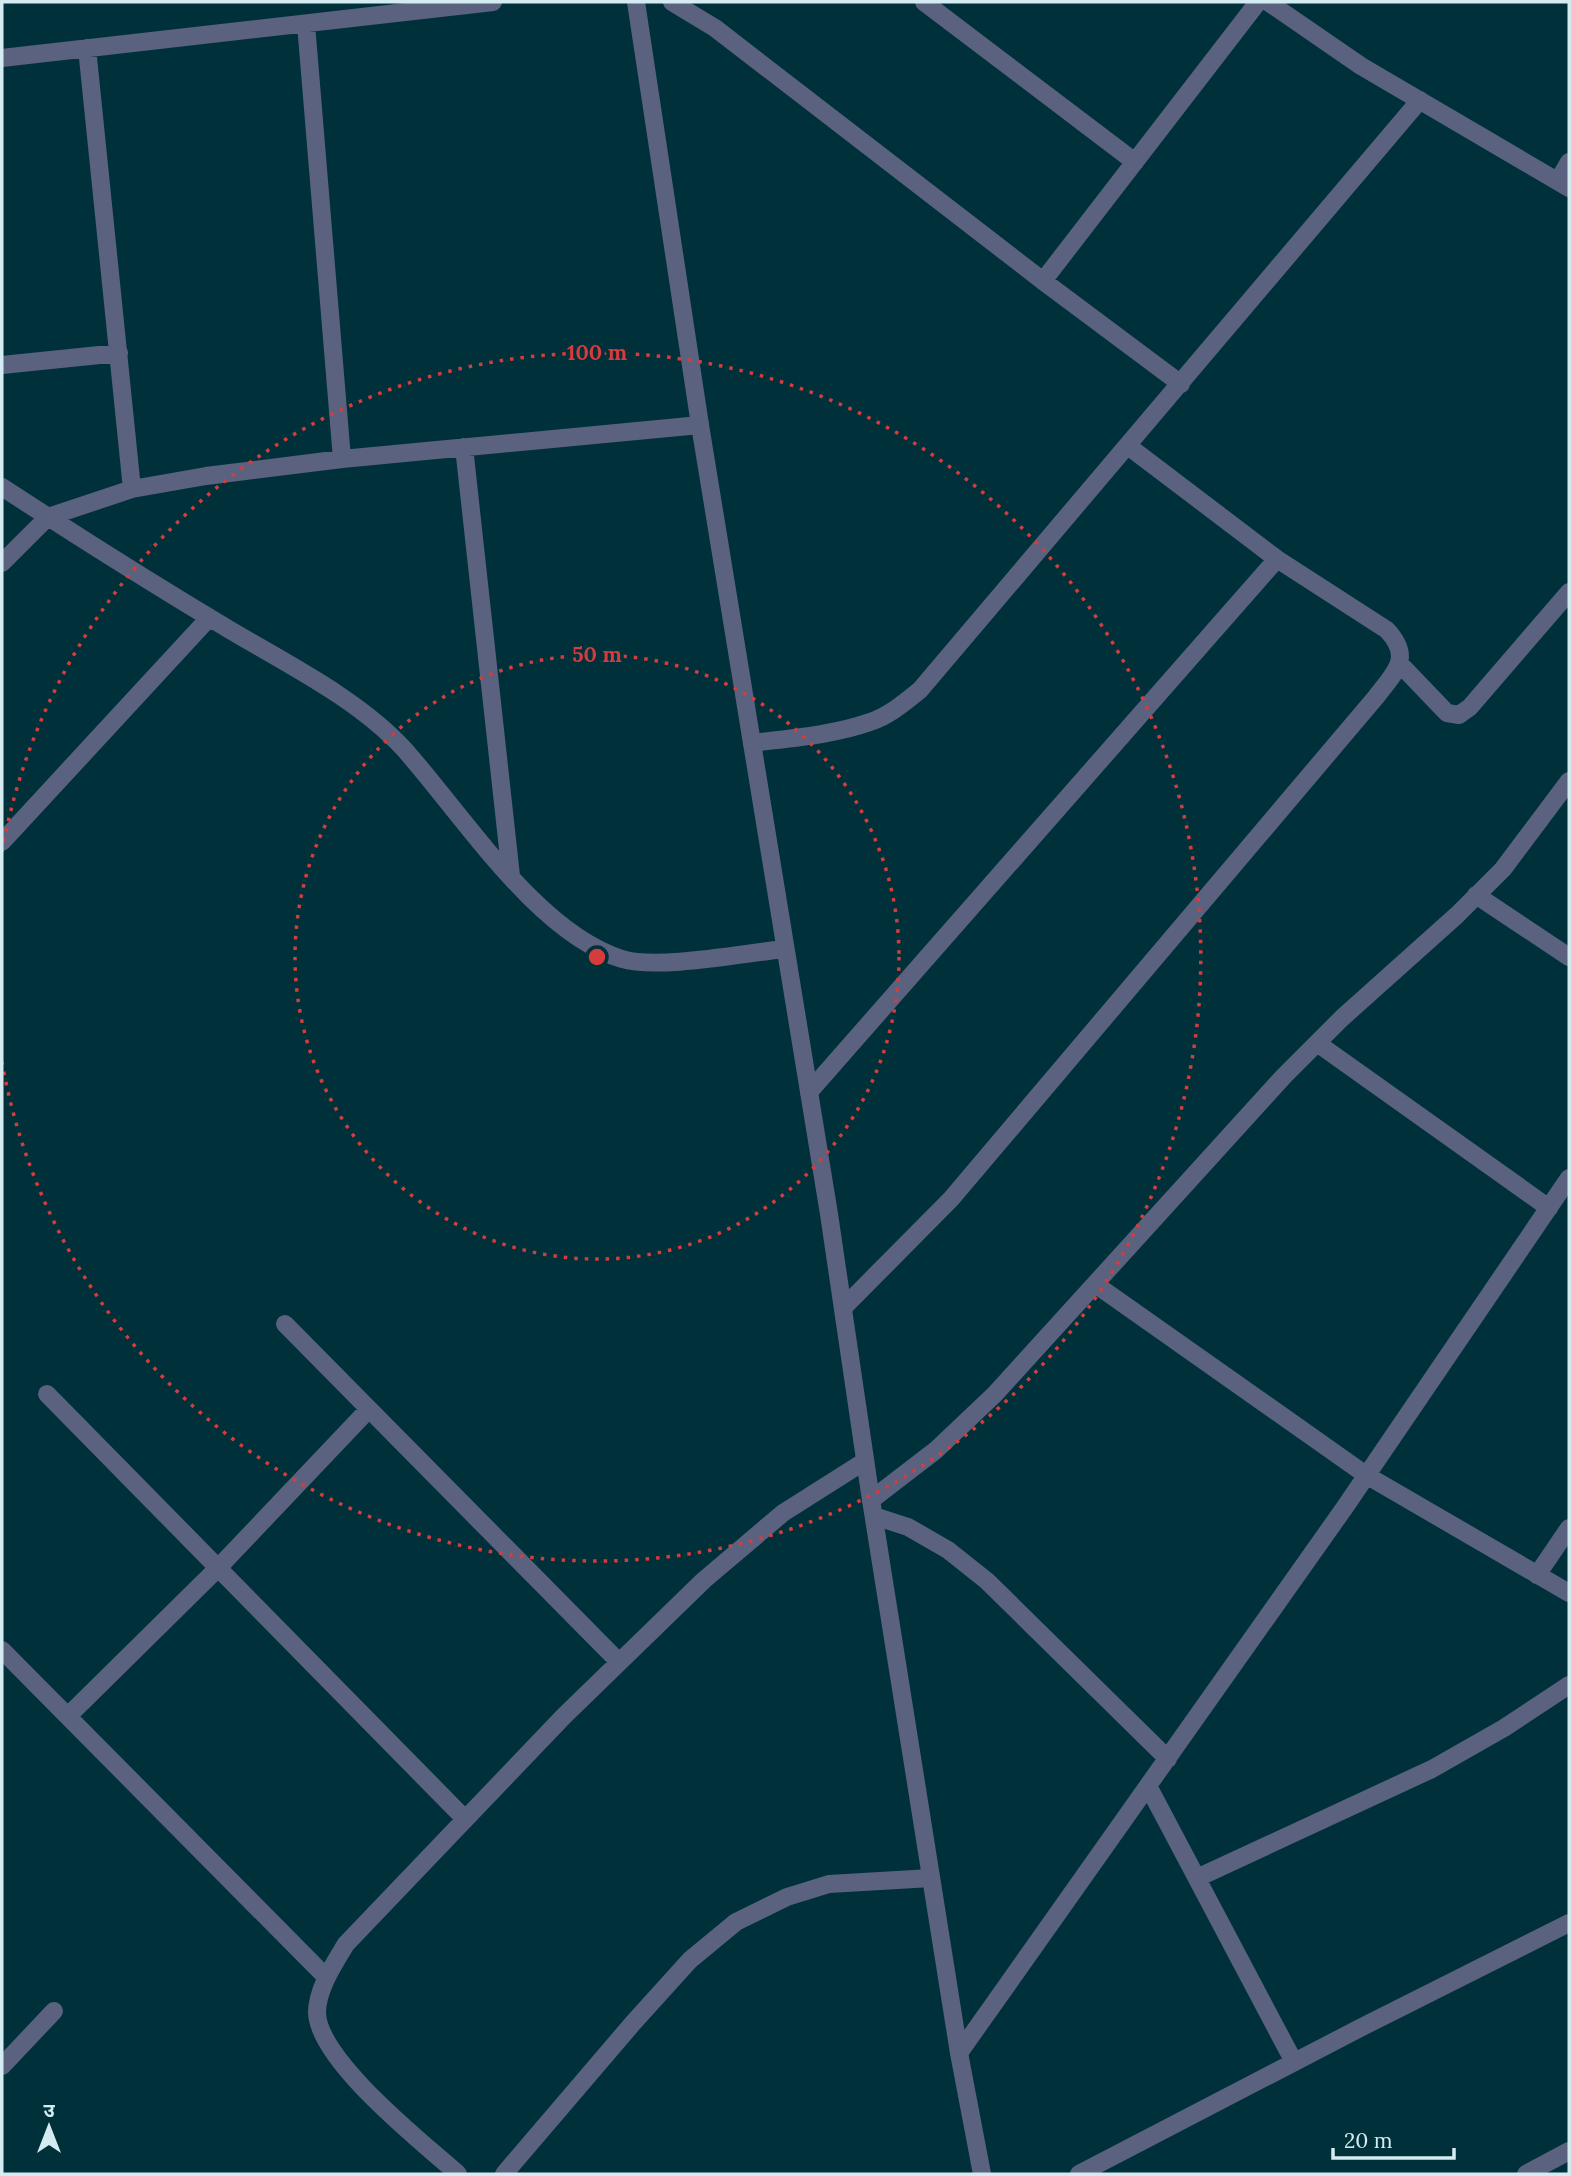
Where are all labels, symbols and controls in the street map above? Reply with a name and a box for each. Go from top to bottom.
text: 100 m [567,339,627,366]
text: 50 m [572,641,622,668]
centre of rings [585,945,609,969]
north arrow [14,2092,84,2162]
text: उ [43,2098,55,2122]
scale bar [1333,2116,1454,2160]
text: 20 m [1344,2127,1393,2154]

